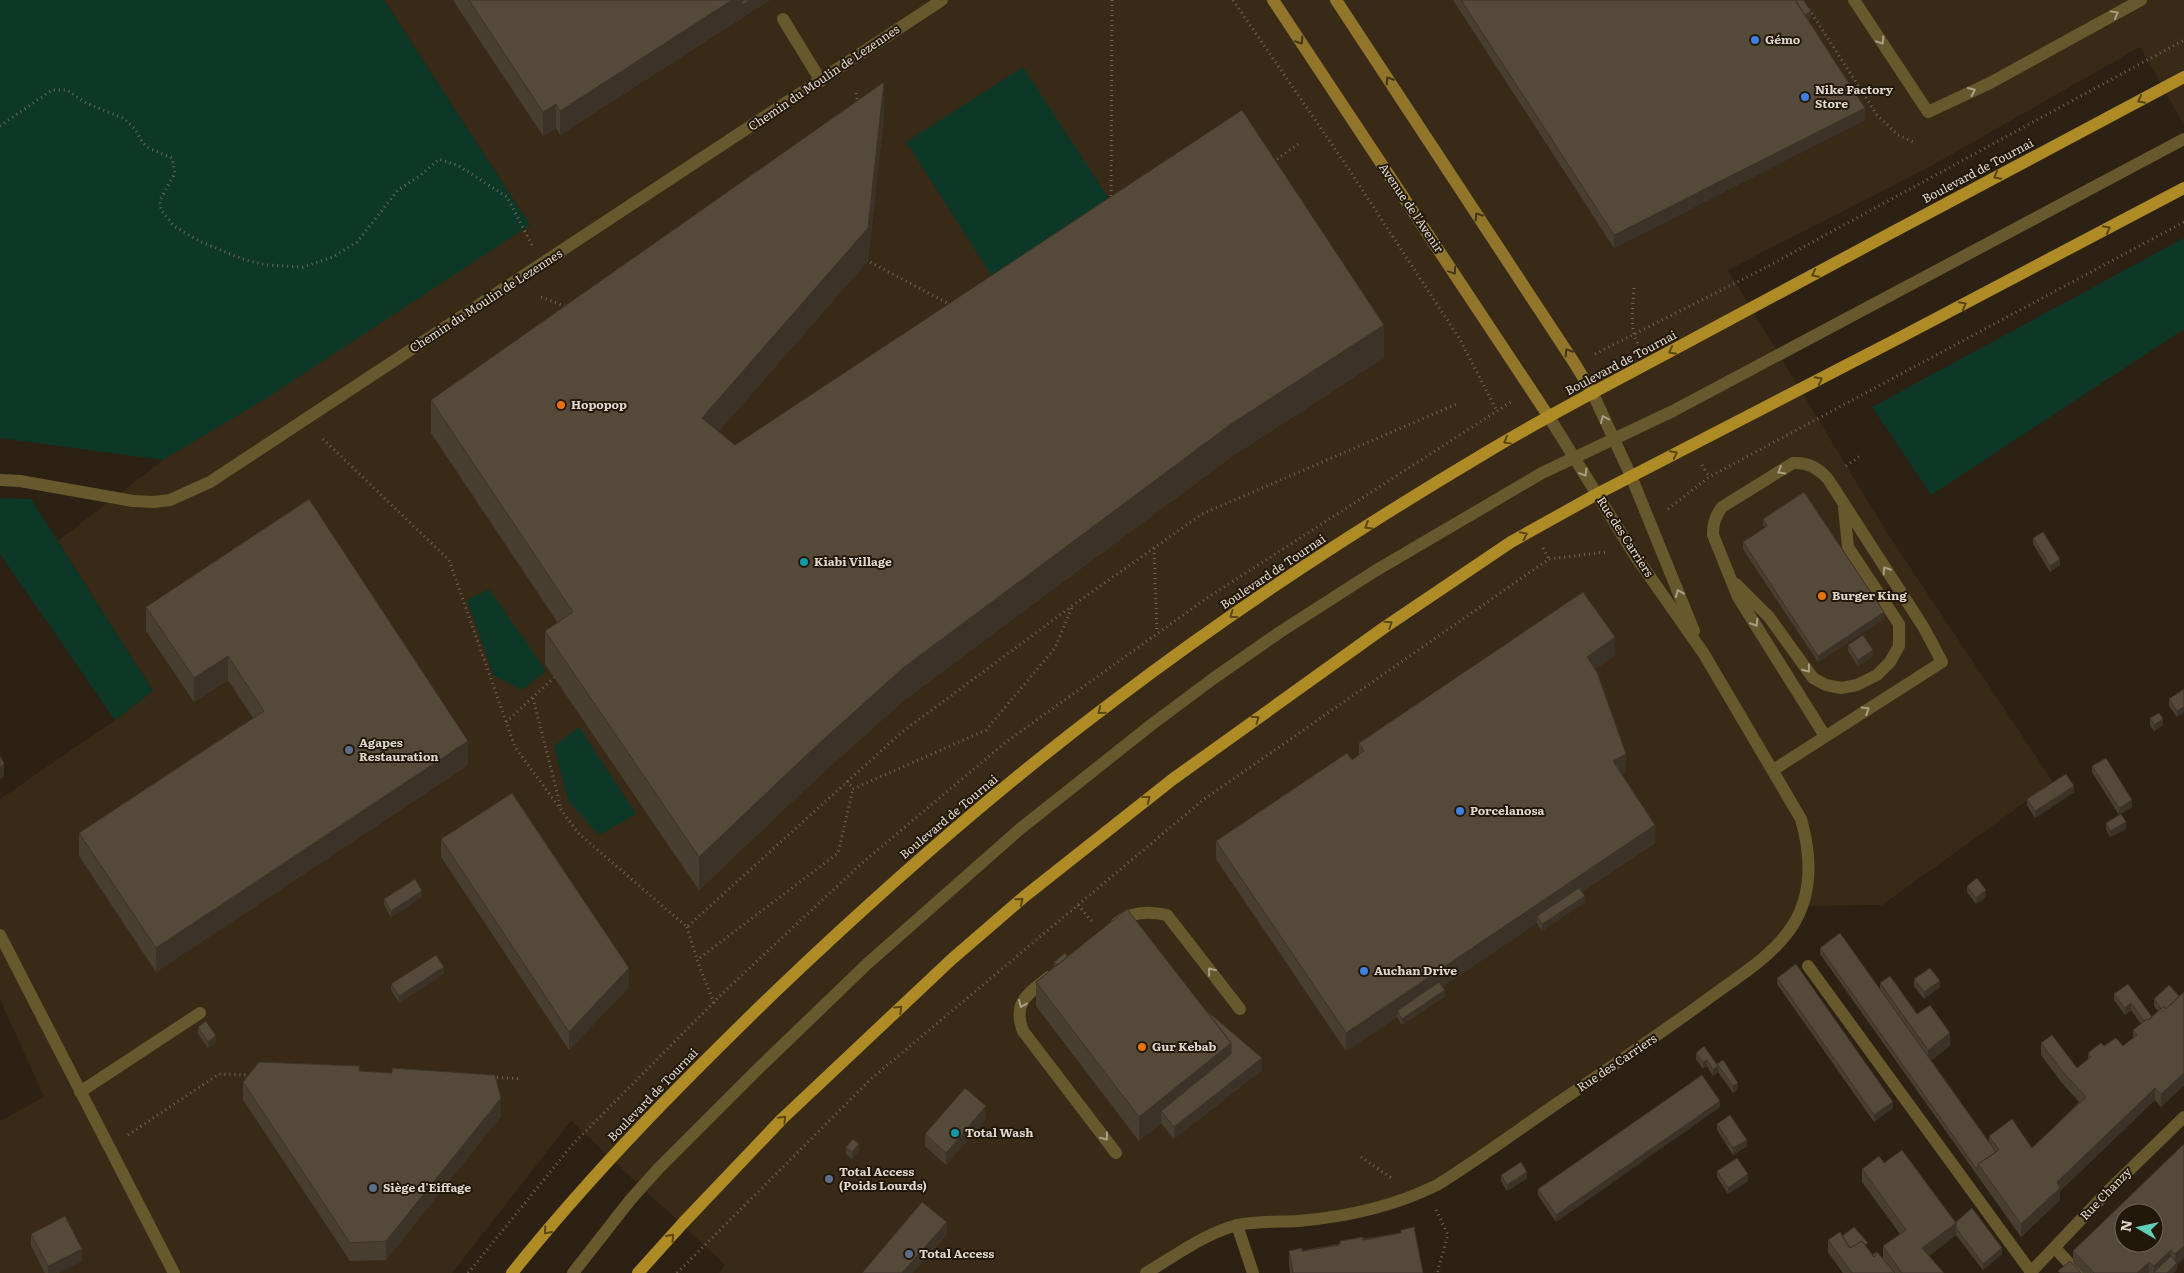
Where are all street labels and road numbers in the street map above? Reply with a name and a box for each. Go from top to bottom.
street label: Chemin du Moulin de Lezennes [744,19,903,135]
street label: Boulevard de Tournai [1919,133,2036,207]
street label: Avenue de l'Avenir [1375,159,1449,256]
street label: Chemin du Moulin de Lezennes [406,244,566,356]
street label: Boulevard de Tournai [1562,325,1679,399]
street label: Rue des Carriers [1593,493,1659,581]
street label: Boulevard de Tournai [1216,529,1329,613]
street label: Boulevard de Tournai [895,770,1001,863]
street label: Rue des Carriers [1573,1028,1660,1096]
street label: Boulevard de Tournai [603,1044,702,1145]
street label: Rue Chanzy [2075,1163,2135,1224]

